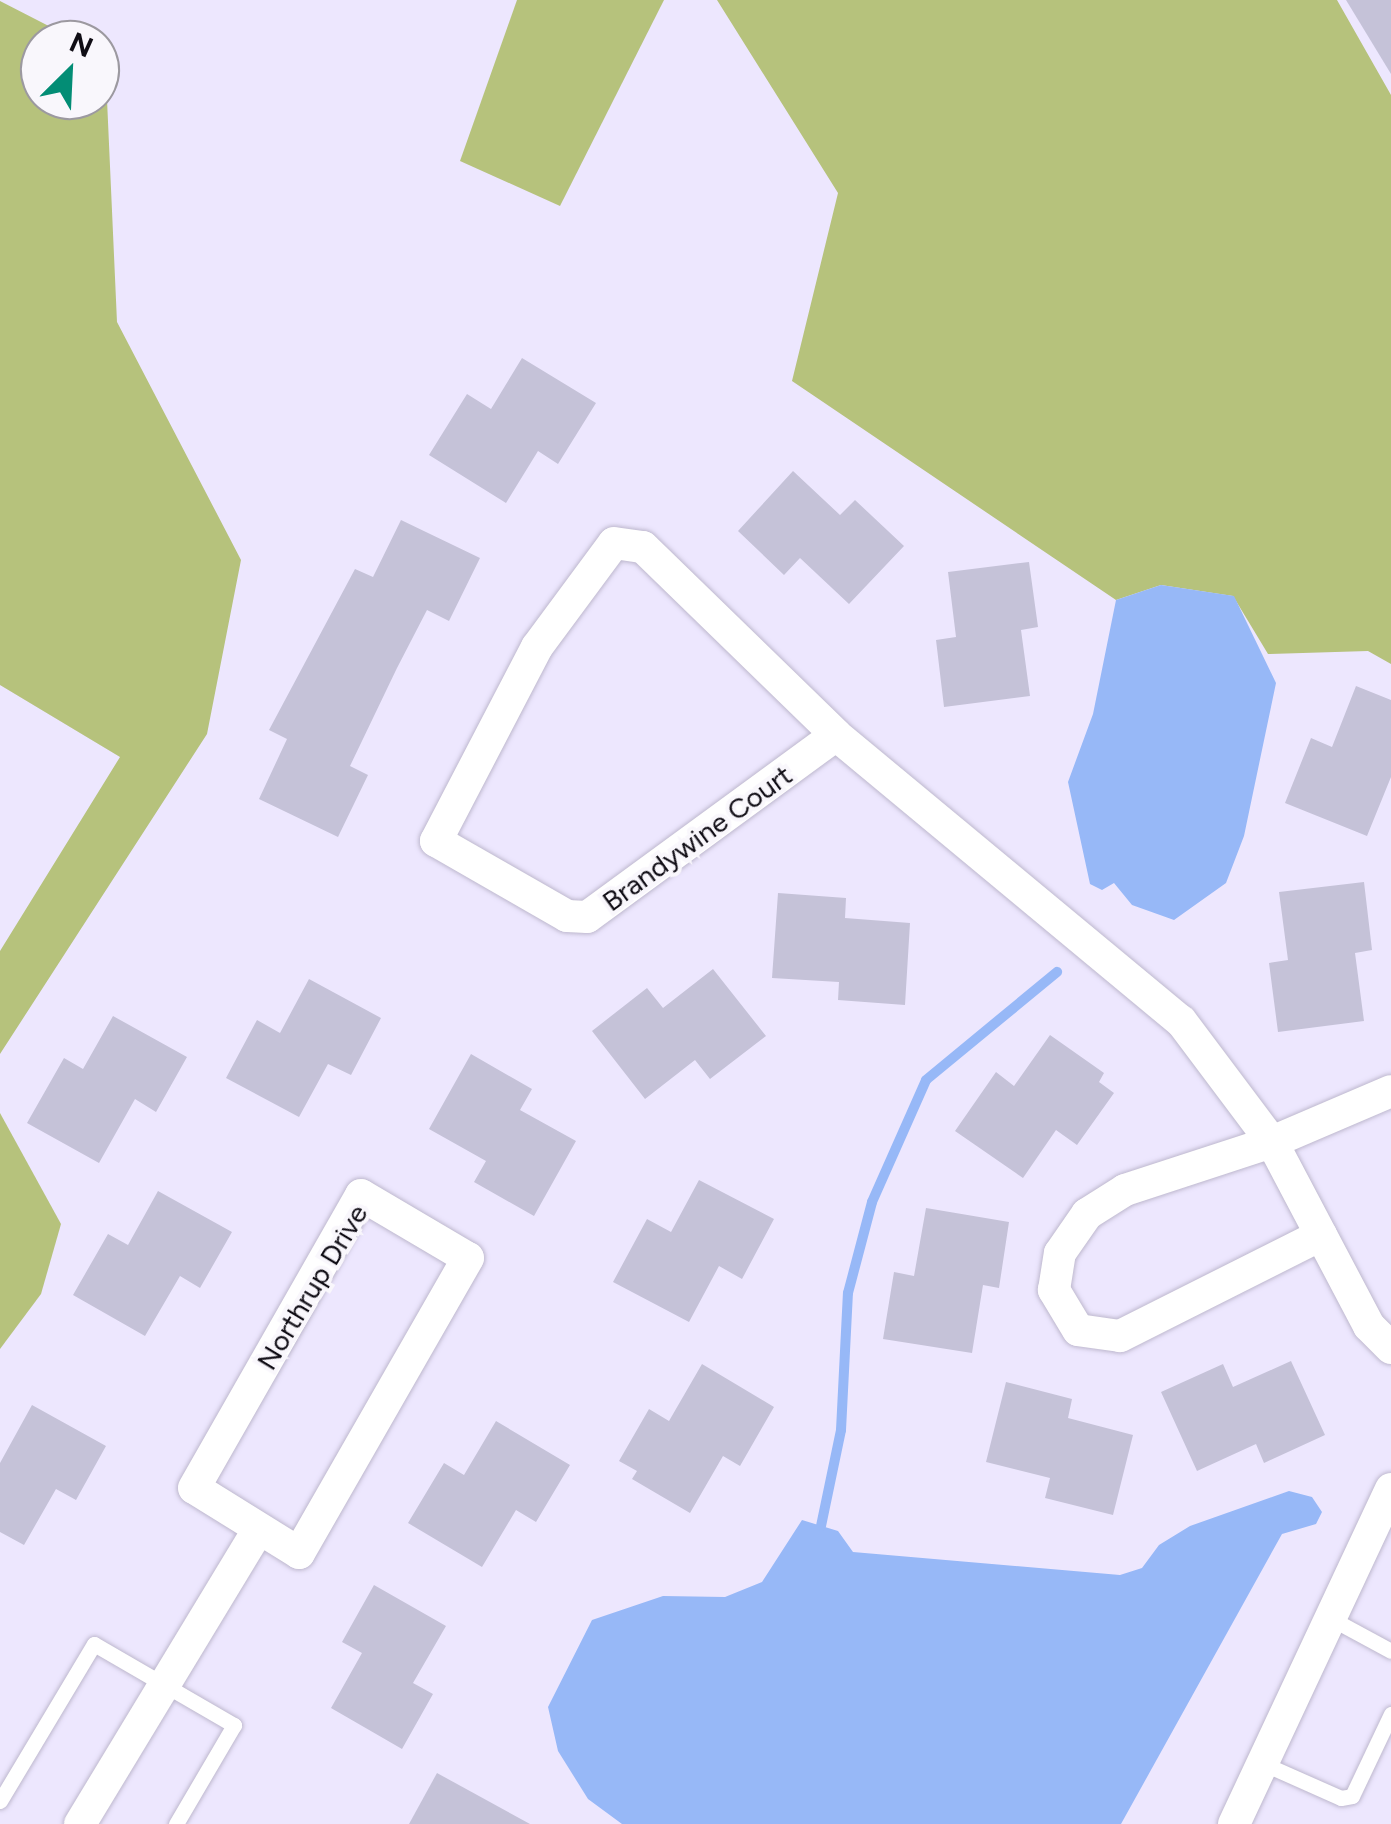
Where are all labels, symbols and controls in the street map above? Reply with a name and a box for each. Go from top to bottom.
north arrow [20,20,120,120]
text: N [65,24,98,64]
street label: Brandywine Court [596,758,798,918]
street label: Northrup Drive [249,1198,375,1376]

